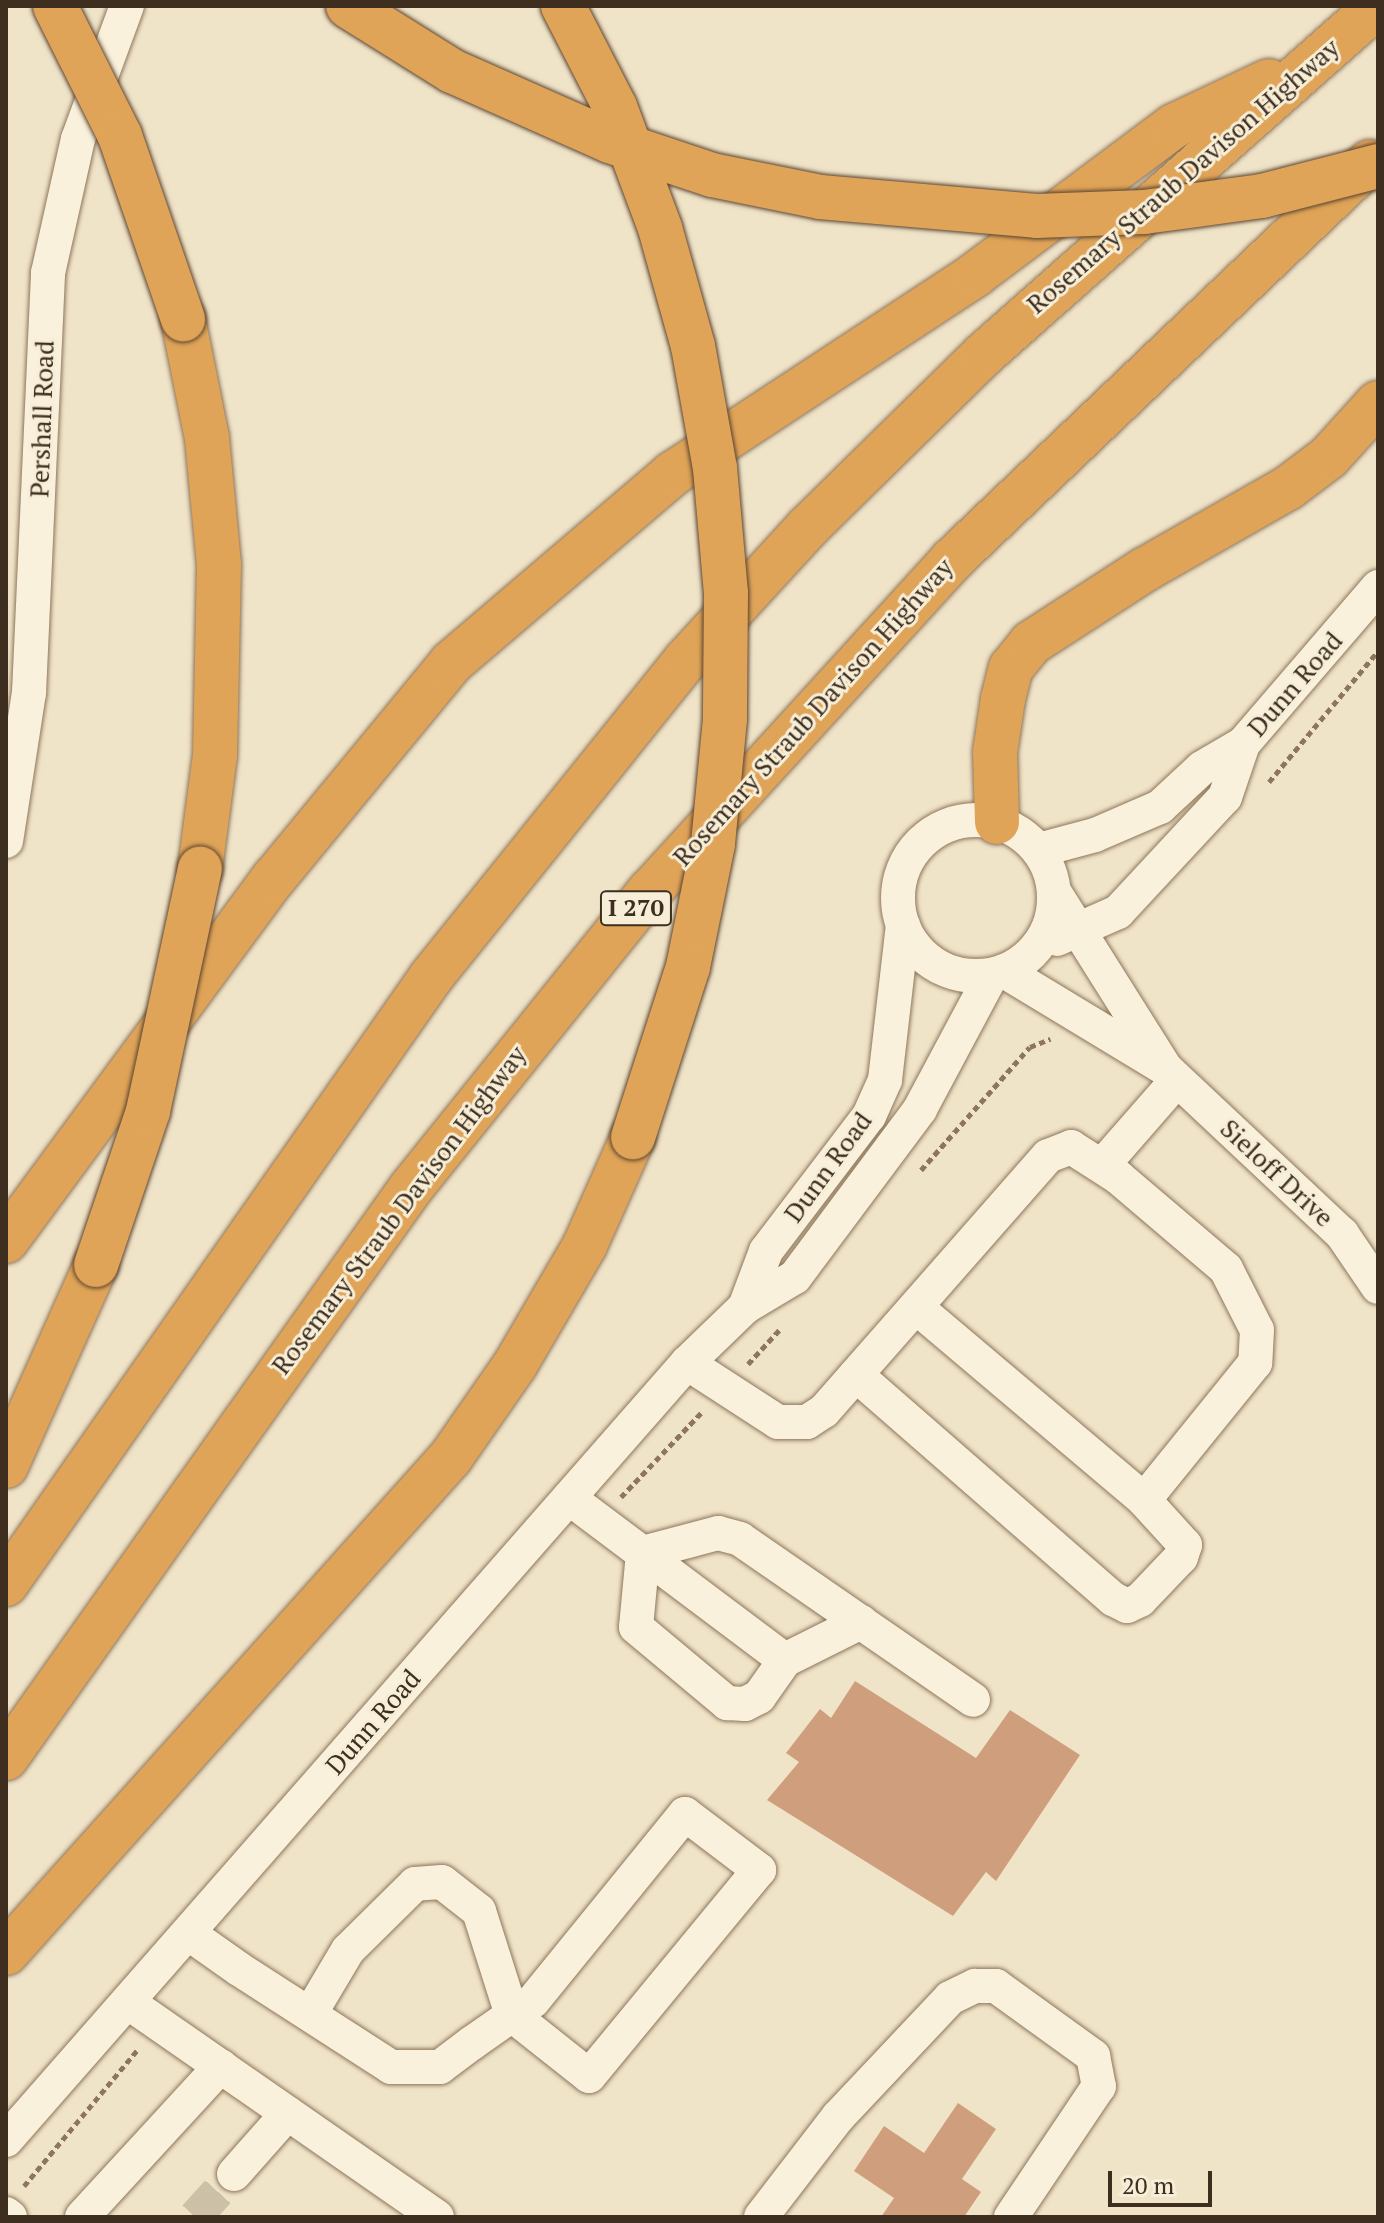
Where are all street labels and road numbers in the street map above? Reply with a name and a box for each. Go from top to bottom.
street label: Rosemary Straub Davison Highway [1021,32,1345,320]
street label: Pershall Road [24,340,60,498]
street label: Rosemary Straub Davison Highway [667,552,959,872]
street label: Dunn Road [1241,625,1349,743]
road number: I 270 [598,888,674,928]
street label: Rosemary Straub Davison Highway [265,1040,533,1380]
street label: Dunn Road [778,1106,878,1228]
street label: Sieloff Drive [1214,1113,1340,1233]
street label: Dunn Road [319,1663,427,1781]

